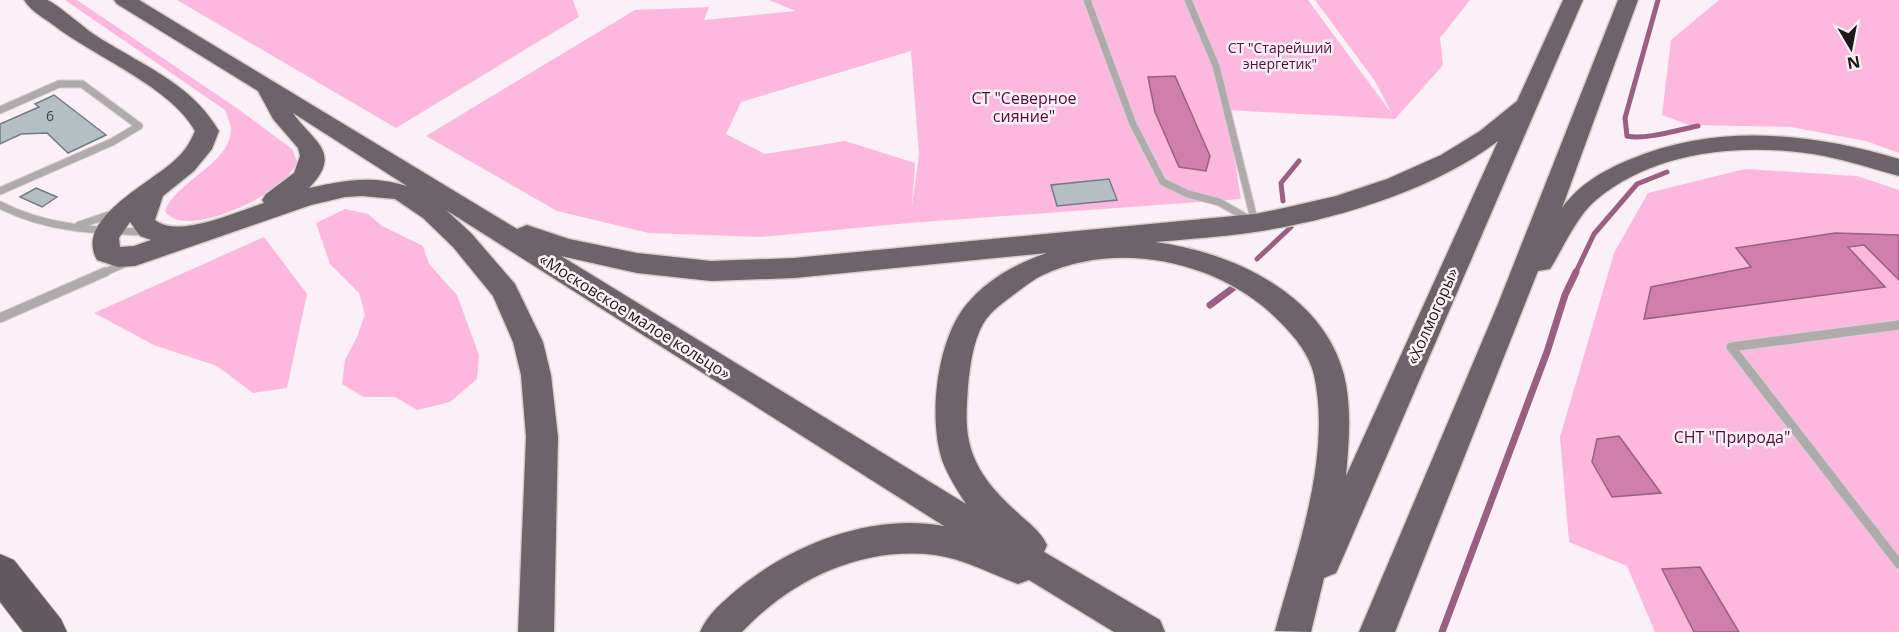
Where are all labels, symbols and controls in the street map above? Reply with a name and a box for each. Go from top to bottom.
north arrow [1821,18,1881,78]
park label: СТ "Старейший энергетик" [1228,38,1332,73]
text: N [1845,51,1862,75]
park label: СТ "Северное сияние" [971,87,1077,127]
house number: 6 [46,106,54,125]
street label: «Московское малое кольцо» [535,248,735,384]
street label: «Холмогоры» [1401,264,1463,368]
park label: СНТ "Природа" [1674,426,1790,448]

